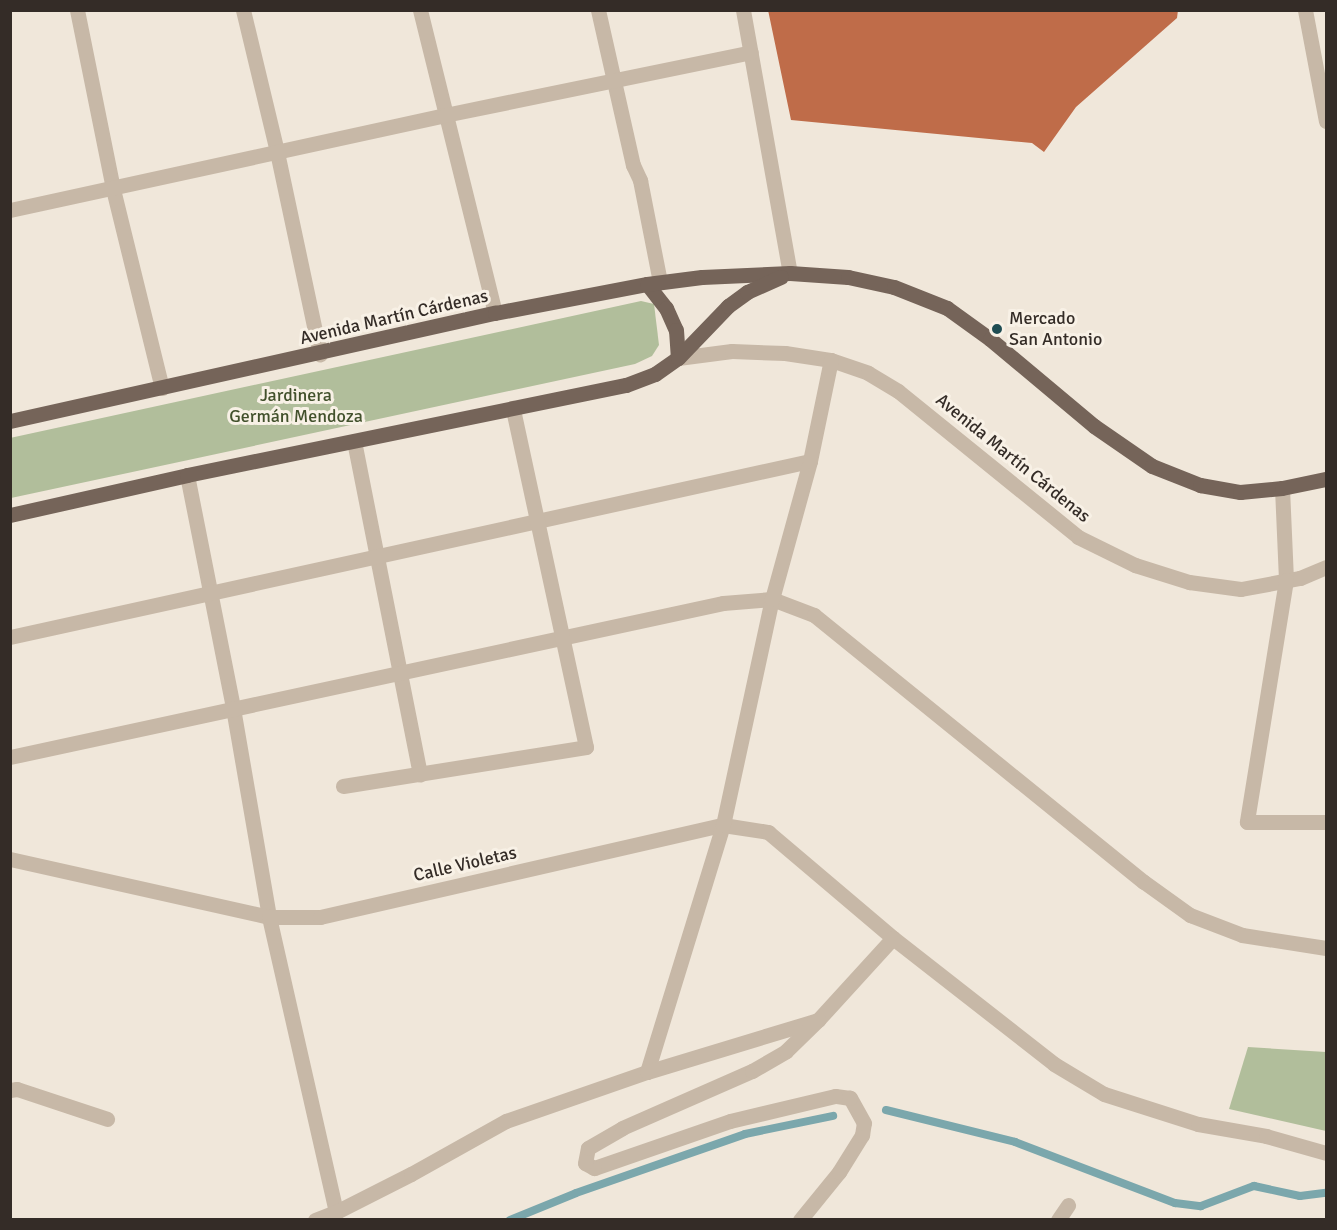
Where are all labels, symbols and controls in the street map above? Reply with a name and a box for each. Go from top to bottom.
street label: Avenida Martín Cárdenas [298,285,490,349]
place label: Mercado San Antonio [1009,308,1102,350]
marker: Mercado San Antonio [990,322,1004,336]
park label: Jardinera Germán Mendoza [229,385,363,428]
street label: Avenida Martín Cárdenas [931,389,1095,527]
street label: Calle Violetas [411,842,519,886]

